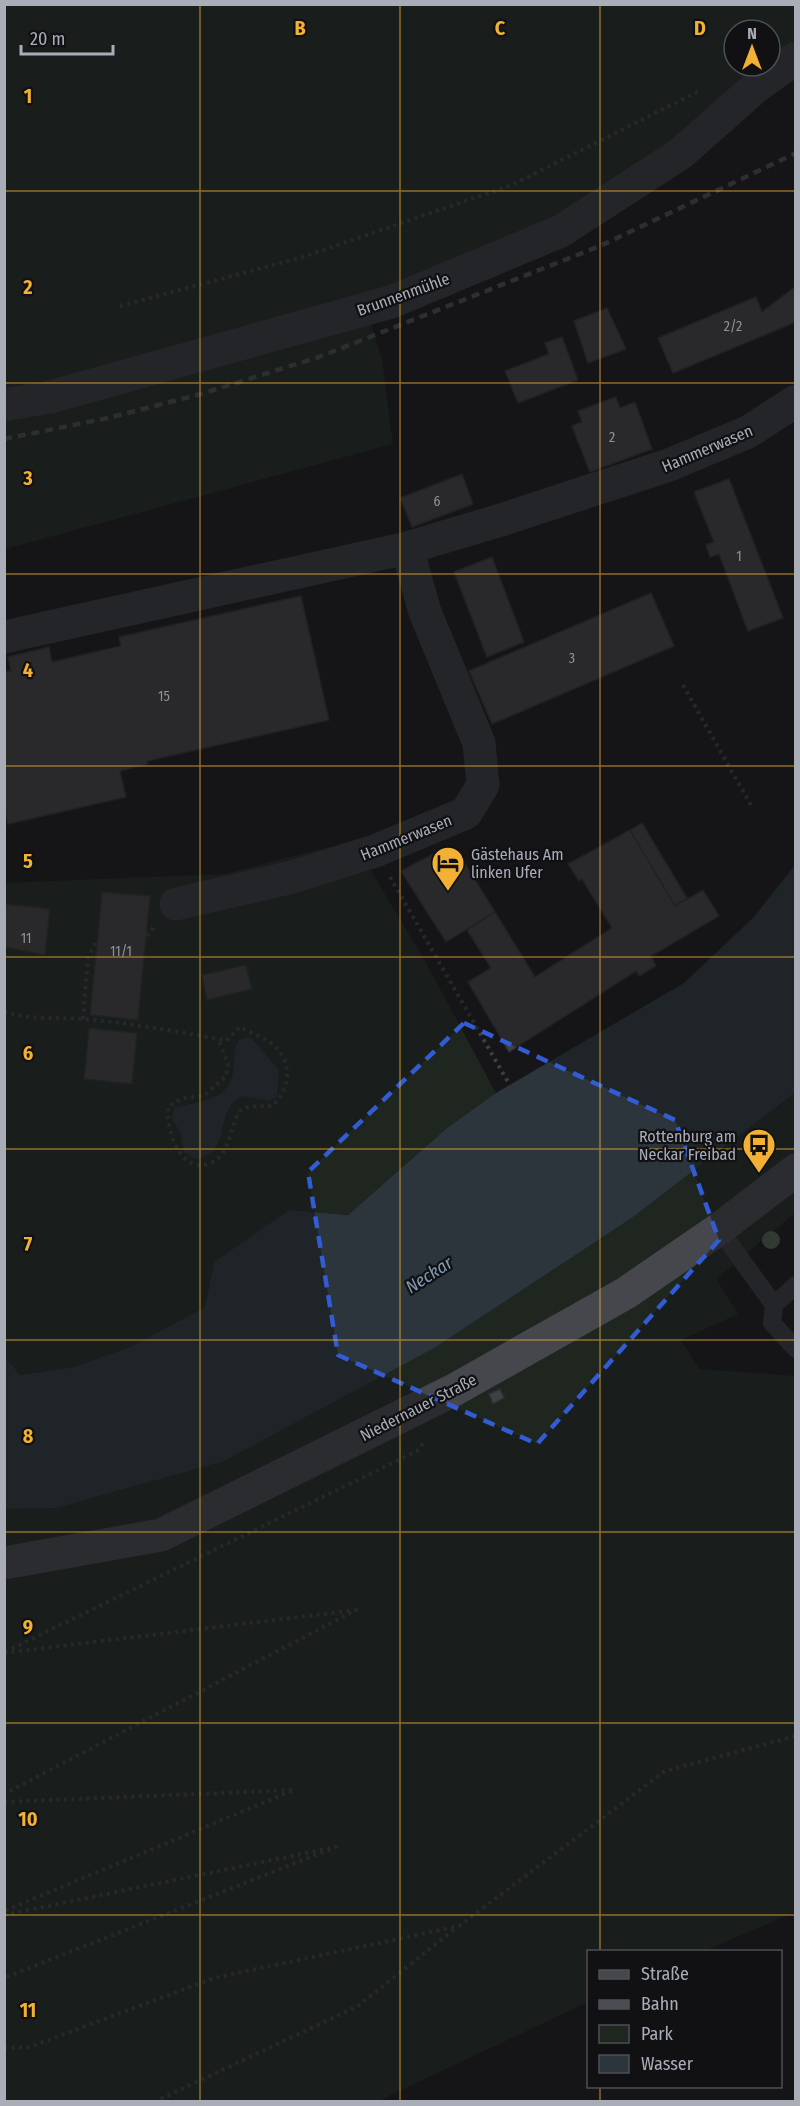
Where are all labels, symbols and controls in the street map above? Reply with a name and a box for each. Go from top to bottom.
text: B [294,16,306,40]
text: C [495,16,506,40]
text: D [694,16,706,40]
scale bar [21,18,112,56]
north arrow [722,18,782,78]
text: N [747,24,757,43]
text: 20 m [30,28,65,50]
text: 1 [24,84,32,108]
street label: Brunnenmühle [354,269,452,320]
text: 2 [22,275,33,299]
house number: 2/2 [724,318,742,335]
street label: Hammerwasen [659,421,755,476]
house number: 2 [609,429,615,446]
text: 3 [22,466,33,490]
house number: 6 [434,493,441,510]
house number: 1 [736,548,742,565]
house number: 3 [569,650,575,667]
text: 4 [23,658,33,682]
house number: 15 [158,688,170,705]
street label: Hammerwasen [358,811,455,864]
hotel icon: Gästehaus Am linken Ufer [430,845,466,892]
place label: Gästehaus Am linken Ufer [471,845,564,882]
text: 5 [23,849,33,873]
house number: 11 [21,930,31,947]
house number: 11/1 [110,943,132,960]
text: 6 [23,1041,33,1065]
place label: Rottenburg am Neckar Freibad [639,1127,736,1164]
bus stop icon: Rottenburg am Neckar Freibad [741,1127,777,1174]
text: 7 [24,1232,33,1256]
water label: Neckar [401,1251,457,1298]
street label: Niedernauer Straße [357,1370,480,1445]
text: 8 [23,1424,34,1448]
text: 9 [23,1615,33,1639]
text: 10 [18,1807,38,1831]
legend [587,1950,782,2088]
text: Straße [641,1963,689,1985]
text: Bahn [641,1993,679,2015]
text: 11 [20,1998,36,2022]
text: Park [641,2023,674,2045]
text: Wasser [641,2053,694,2075]

